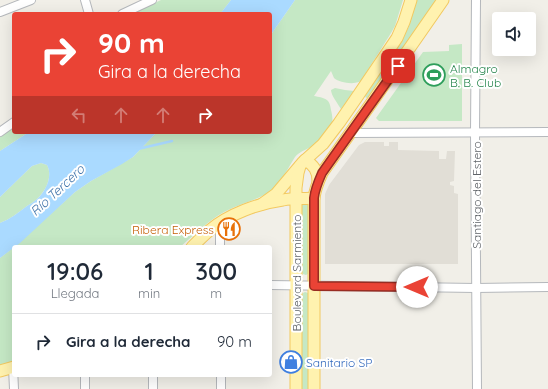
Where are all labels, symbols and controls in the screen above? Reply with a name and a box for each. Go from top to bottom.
map controls [492,12,536,56]
button: sound [492,12,536,56]
text: 90 m [98,25,165,60]
icon: right [32,28,84,80]
pin [381,49,415,83]
icon: arrive [387,55,409,77]
text: Gira a la derecha [98,60,241,83]
place label: Almagro B. B. Club [450,61,501,90]
sports icon: Almagro B. B. Club [421,62,447,88]
icon: left [68,104,90,126]
icon: ahead [110,104,132,126]
icon: ahead [152,104,174,126]
icon: right [194,104,216,126]
street label: Santiago del Estero [469,141,484,249]
water label: Río Tercero [27,160,88,219]
street label: Boulevard Sarmiento [289,215,304,331]
restaurant icon: Ribera Express [216,216,242,242]
place label: Ribera Express [132,222,214,237]
text: 19:06 [47,256,103,286]
text: 1 [145,256,154,286]
text: 300 [195,256,237,286]
position arrow [396,266,438,308]
text: Llegada [51,285,99,301]
text: min [138,285,160,301]
text: m [210,285,222,301]
icon: right [32,331,54,353]
text: Gira a la derecha [66,332,191,351]
text: 90 m [217,332,252,351]
shop icon: Sanitario SP [278,349,304,375]
place label: Sanitario SP [306,355,372,370]

